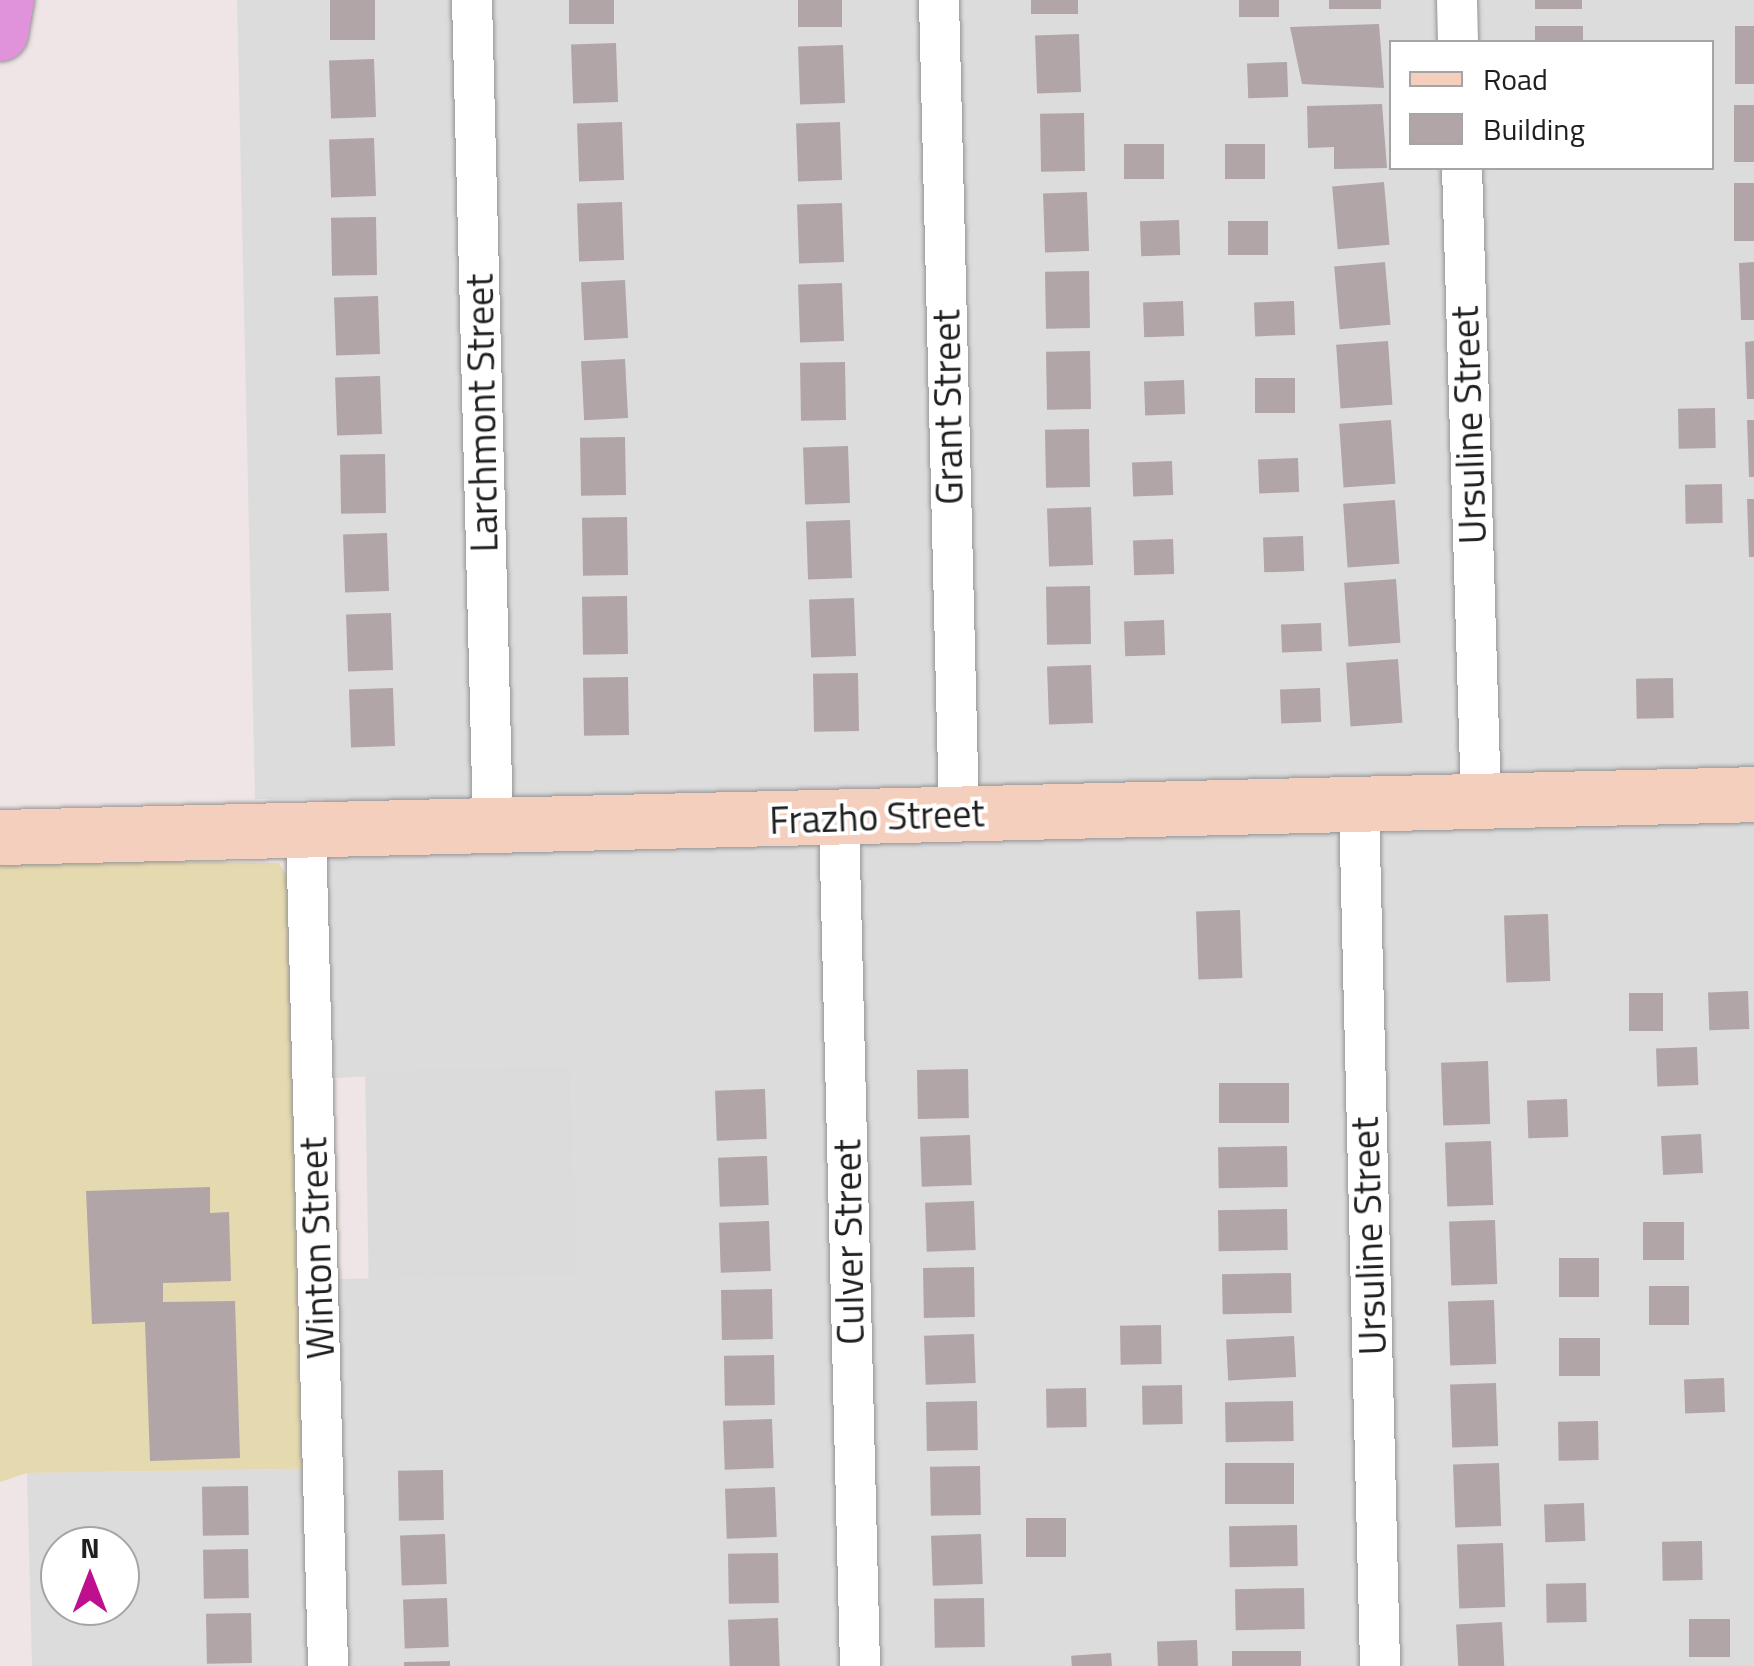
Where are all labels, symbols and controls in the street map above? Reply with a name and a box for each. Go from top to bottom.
legend [1389,40,1714,170]
text: Road [1483,56,1548,102]
text: Building [1483,106,1585,152]
street label: Larchmont Street [457,273,507,553]
street label: Ursuline Street [1442,305,1496,545]
street label: Grant Street [923,309,973,505]
street label: Frazho Street [769,790,985,844]
street label: Ursuline Street [1342,1116,1396,1356]
street label: Winton Street [290,1136,344,1360]
street label: Culver Street [824,1139,874,1345]
north arrow [40,1526,140,1626]
text: N [80,1526,100,1569]

